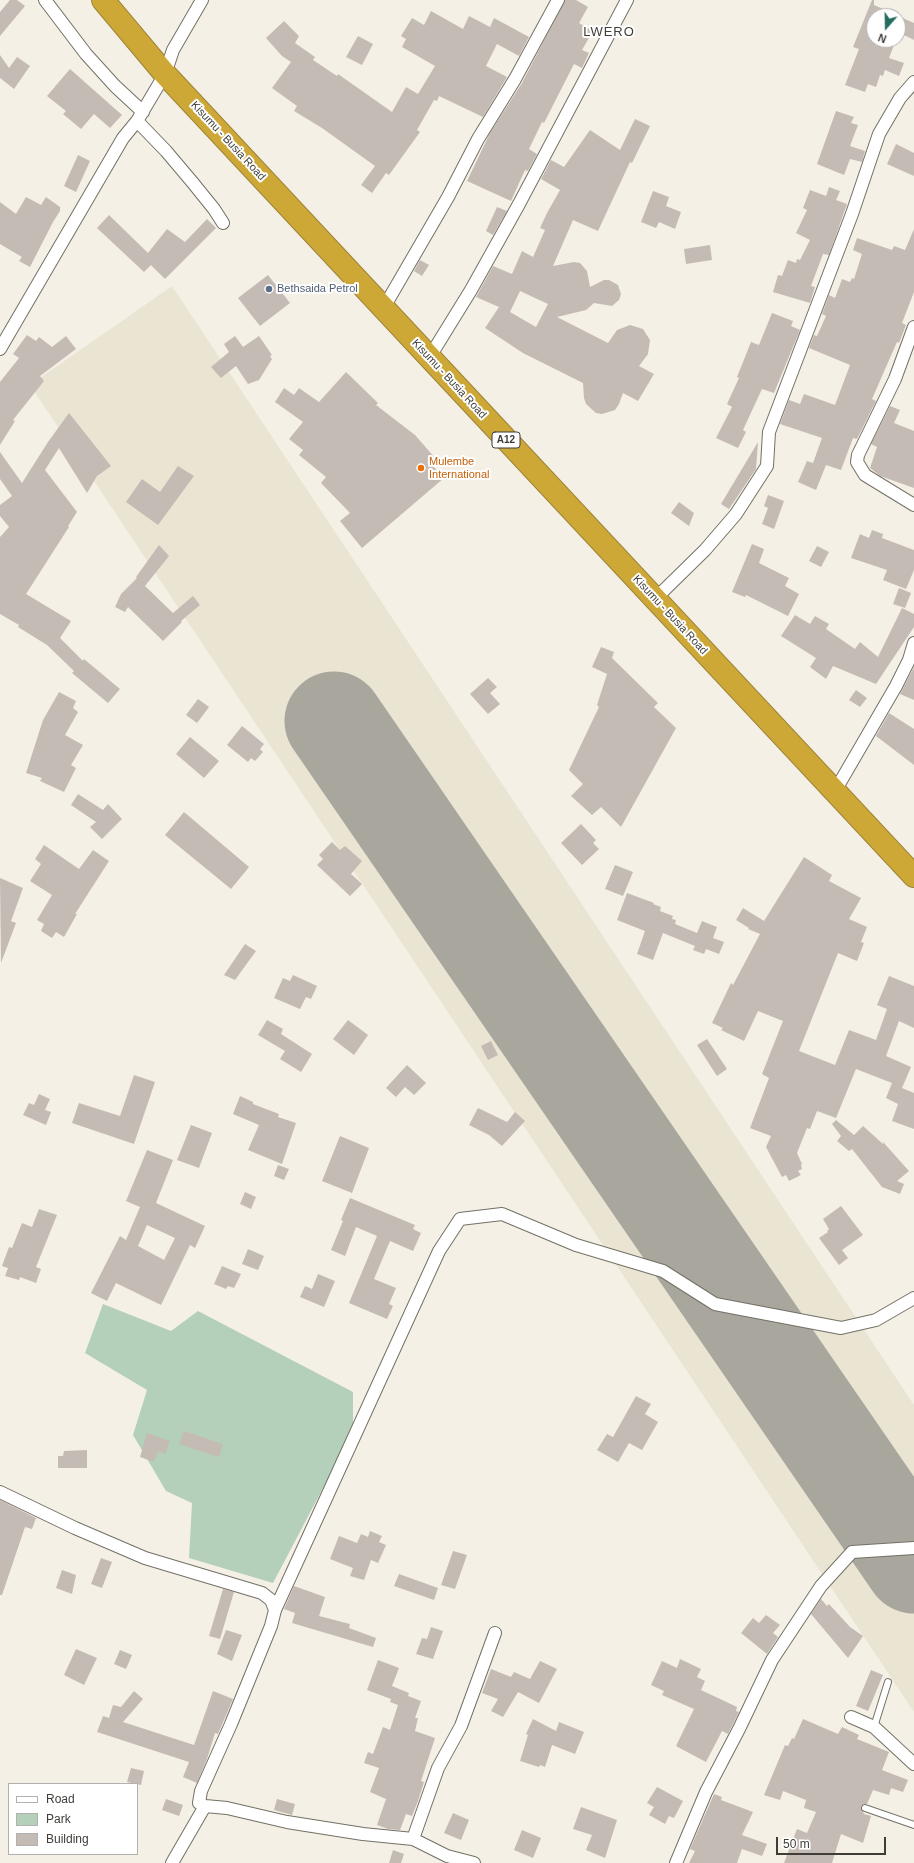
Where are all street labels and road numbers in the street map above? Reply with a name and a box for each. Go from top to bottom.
street label: Kisumu - Busia Road [188,99,268,183]
street label: Kisumu - Busia Road [409,337,489,421]
road number: A12 [492,432,520,448]
street label: Kisumu - Busia Road [630,573,710,657]

